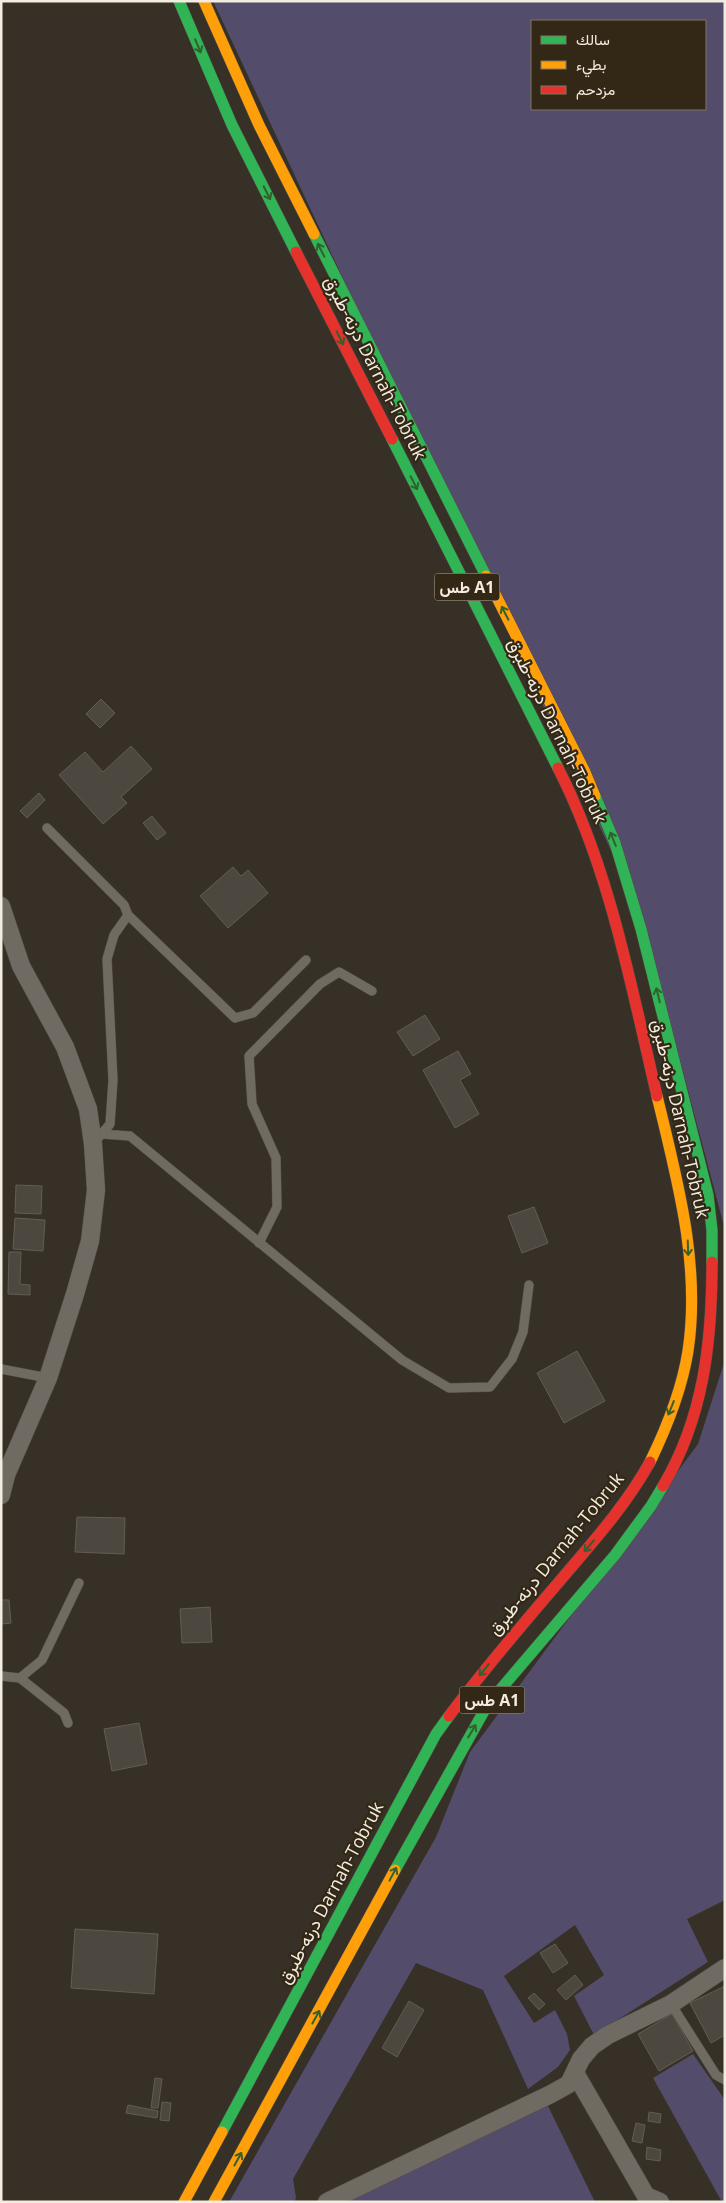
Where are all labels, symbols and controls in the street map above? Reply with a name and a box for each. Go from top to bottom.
legend [531,20,706,110]
text: سالك [576,29,610,49]
one-way arrow [194,38,204,53]
text: بطيء [576,54,606,78]
text: مزدحم [576,79,615,100]
one-way arrow [263,185,272,200]
one-way arrow [316,242,326,257]
street label: درنه-طبرق Darnah-Tobruk [319,272,433,464]
one-way arrow [336,330,345,345]
one-way arrow [410,475,419,490]
road number: طس A1 [434,574,500,600]
one-way arrow [500,606,510,621]
street label: درنه-طبرق Darnah-Tobruk [503,634,613,828]
one-way arrow [608,831,617,847]
one-way arrow [653,987,662,1003]
street label: درنه-طبرق Darnah-Tobruk [646,1017,716,1221]
one-way arrow [684,1240,693,1256]
one-way arrow [666,1400,676,1415]
street label: درنه-طبرق Darnah-Tobruk [482,1466,629,1640]
one-way arrow [583,1540,594,1553]
one-way arrow [478,1664,489,1677]
road number: طس A1 [460,1686,524,1714]
one-way arrow [467,1725,477,1739]
street label: درنه-طبرق Darnah-Tobruk [272,1797,389,1988]
one-way arrow [388,1866,398,1881]
one-way arrow [312,2010,322,2024]
one-way arrow [234,2152,243,2167]

